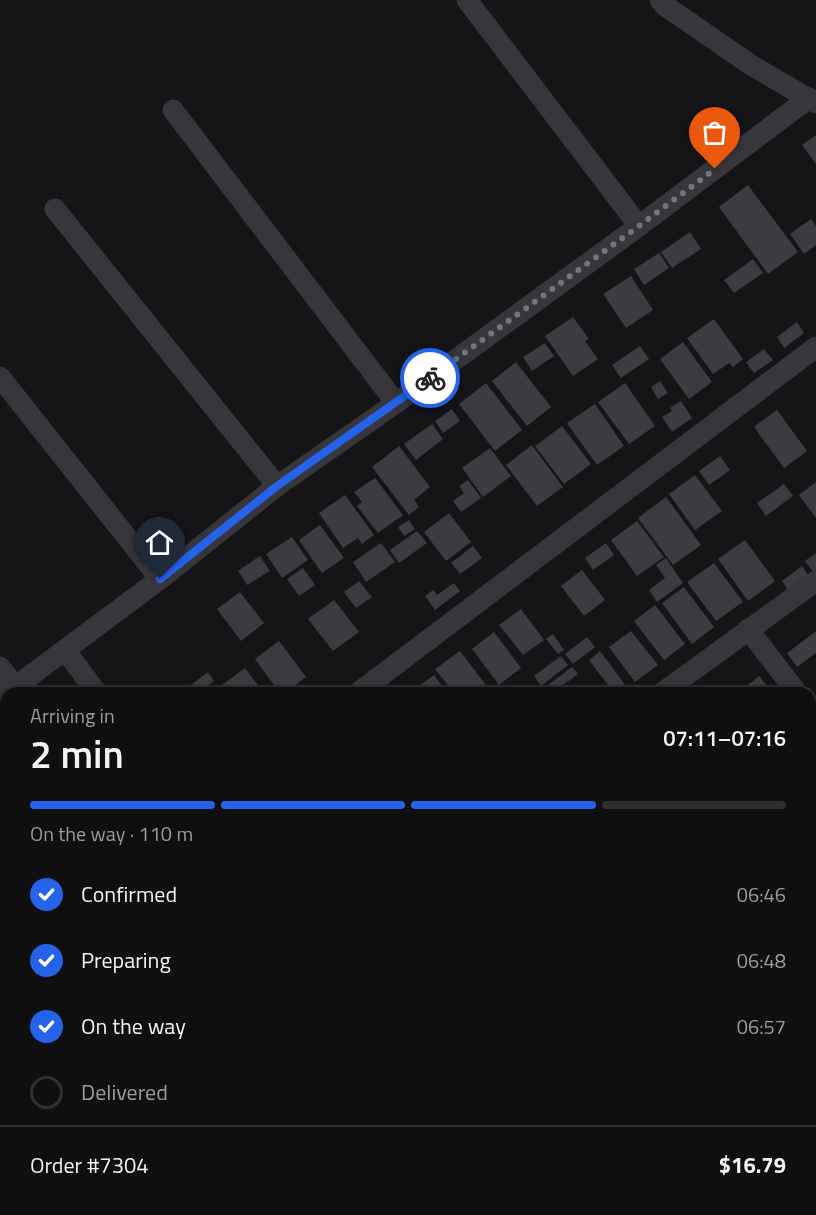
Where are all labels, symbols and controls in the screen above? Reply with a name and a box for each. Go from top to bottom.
pin [689,107,740,169]
icon: bag [698,116,731,149]
courier [400,348,460,408]
icon: bike [414,362,447,395]
pin [134,517,185,579]
icon: home [143,526,176,559]
text: Arriving in [30,700,115,731]
text: 07:11–07:16 [663,721,786,755]
text: 2 min [30,724,124,783]
text: On the way · 110 m [30,818,193,849]
text: Confirmed [81,877,177,911]
icon: check [30,878,63,911]
text: 06:46 [737,879,786,910]
text: Preparing [81,943,171,977]
icon: check [30,944,63,977]
text: 06:48 [737,945,786,976]
text: On the way [81,1009,186,1043]
icon: check [30,1010,63,1043]
text: 06:57 [737,1011,786,1042]
text: Delivered [81,1075,168,1109]
text: Order #7304 [30,1148,149,1182]
text: $16.79 [719,1148,786,1182]

